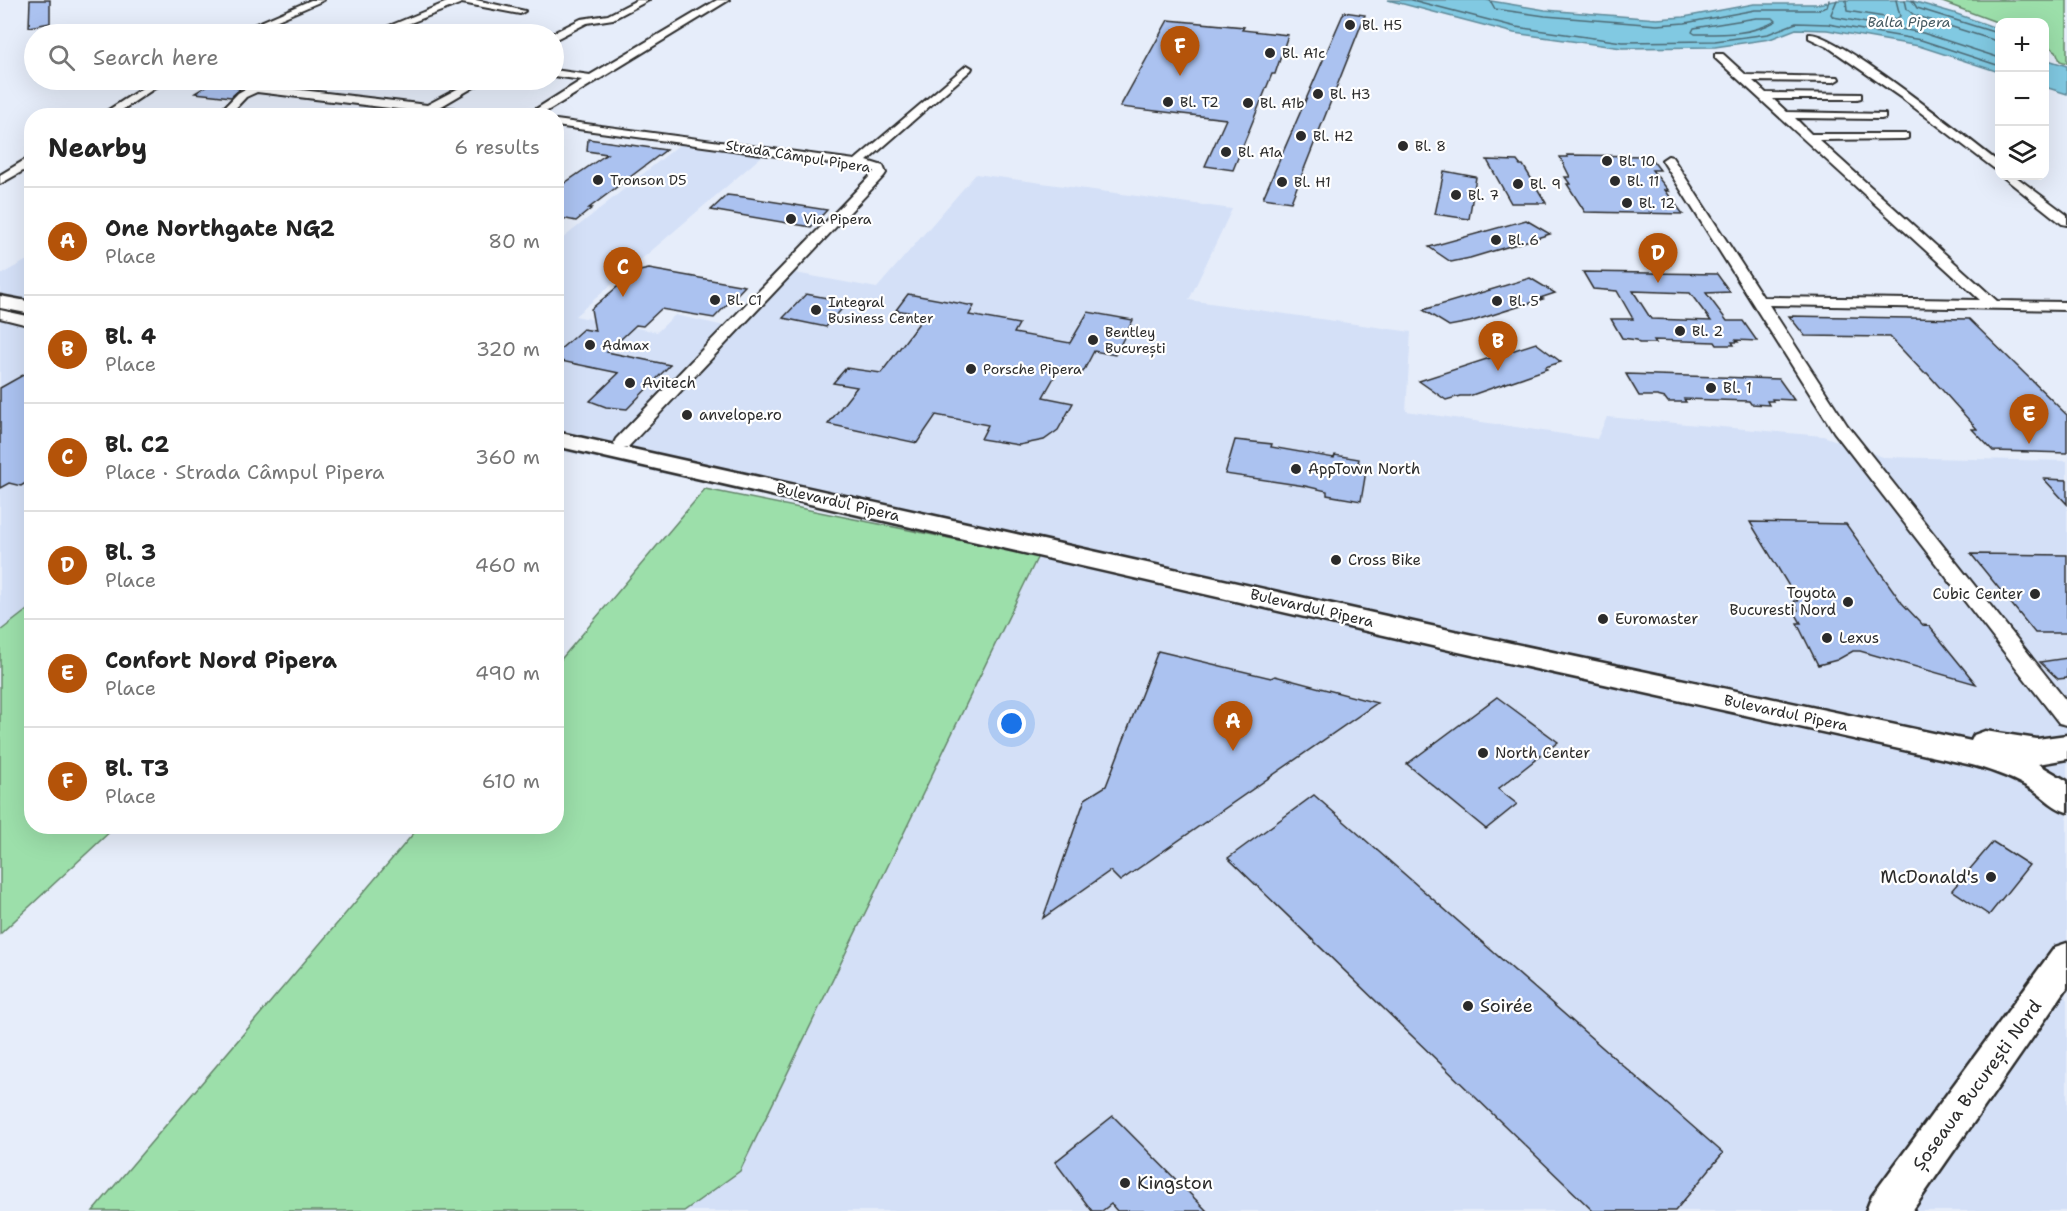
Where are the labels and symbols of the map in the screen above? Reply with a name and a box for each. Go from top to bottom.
water label: Balta Pipera [1868,13,1950,31]
place label: Bl. H5 [1362,16,1402,34]
marker: Bl. H5 [1343,18,1357,32]
pin: F [1160,26,1200,76]
place label: Bl. A1c [1282,44,1325,62]
marker: Bl. A1c [1263,46,1277,60]
place label: Bl. H3 [1330,85,1370,103]
marker: Bl. H3 [1311,87,1325,101]
place label: Bl. T2 [1180,93,1219,111]
place label: Bl. A1b [1260,94,1304,112]
marker: Bl. T2 [1161,95,1175,109]
marker: Bl. A1b [1241,96,1255,110]
place label: Bl. H2 [1313,127,1353,145]
marker: Bl. H2 [1294,129,1308,143]
street label: Strada Câmpul Pipera [724,136,872,176]
place label: Bl. 8 [1415,137,1446,155]
marker: Bl. 8 [1396,139,1410,153]
place label: Bl. A1a [1238,143,1283,161]
marker: Bl. A1a [1219,145,1233,159]
place label: Bl. 10 [1619,152,1655,170]
marker: Bl. 10 [1600,154,1614,168]
place label: Tronson D5 [610,171,687,189]
place label: Bl. 11 [1627,172,1659,190]
marker: Tronson D5 [591,173,605,187]
place label: Bl. H1 [1294,173,1331,191]
marker: Bl. 11 [1608,174,1622,188]
marker: Bl. H1 [1275,175,1289,189]
place label: Bl. 9 [1530,175,1561,193]
marker: Bl. 9 [1511,177,1525,191]
place label: Bl. 7 [1468,186,1499,204]
marker: Bl. 7 [1449,188,1463,202]
place label: Bl. 12 [1639,194,1675,212]
marker: Bl. 12 [1620,196,1634,210]
place label: Via Pipera [803,210,872,228]
marker: Via Pipera [784,212,798,226]
place label: Bl. 6 [1508,231,1539,249]
marker: Bl. 6 [1489,233,1503,247]
pin: D [1638,234,1678,283]
pin: C [604,248,642,297]
place label: Bl. C1 [727,291,762,309]
place label: Bl. 5 [1509,292,1539,310]
marker: Bl. C1 [708,293,722,307]
place label: Integral Business Center [828,293,934,327]
marker: Bl. 5 [1490,294,1504,308]
marker: Integral Business Center [809,303,823,317]
pin: B [1478,322,1518,371]
place label: Bl. 2 [1692,322,1723,340]
place label: Bentley București [1105,323,1166,358]
marker: Bl. 2 [1673,324,1687,338]
marker: Bentley București [1086,333,1100,347]
place label: Admax [602,336,649,354]
marker: Admax [583,338,597,352]
place label: Porsche Pipera [983,360,1082,378]
marker: Porsche Pipera [964,362,978,376]
place label: Avitech [642,373,696,393]
marker: Avitech [623,376,637,390]
place label: Bl. 1 [1723,378,1752,398]
marker: Bl. 1 [1704,381,1718,395]
pin: E [2010,394,2048,444]
place label: anvelope.ro [699,405,782,425]
marker: anvelope.ro [680,408,694,422]
place label: AppTown North [1308,459,1420,479]
marker: AppTown North [1289,462,1303,476]
street label: Bulevardul Pipera [774,478,902,526]
place label: Cross Bike [1348,550,1421,570]
marker: Cross Bike [1329,553,1343,567]
place label: Toyota Bucuresti Nord [1730,583,1837,620]
street label: Bulevardul Pipera [1248,584,1376,632]
place label: Cubic Center [1933,584,2023,604]
marker: Cubic Center [2028,587,2042,601]
marker: Toyota Bucuresti Nord [1841,595,1855,609]
place label: Euromaster [1615,609,1698,629]
marker: Euromaster [1596,612,1610,626]
place label: Lexus [1839,628,1879,648]
marker: Lexus [1820,631,1834,645]
street label: Bulevardul Pipera [1722,690,1850,736]
pin: A [1214,702,1252,751]
your location [997,709,1026,738]
place label: North Center [1495,743,1590,763]
marker: North Center [1476,746,1490,760]
place label: McDonald's [1880,865,1979,889]
marker: McDonald's [1984,870,1998,884]
place label: Soirée [1480,994,1533,1018]
street label: Șoseaua București Nord [1907,995,2047,1175]
marker: Soirée [1461,999,1475,1013]
place label: Kingston [1137,1171,1213,1195]
marker: Kingston [1118,1176,1132,1190]

